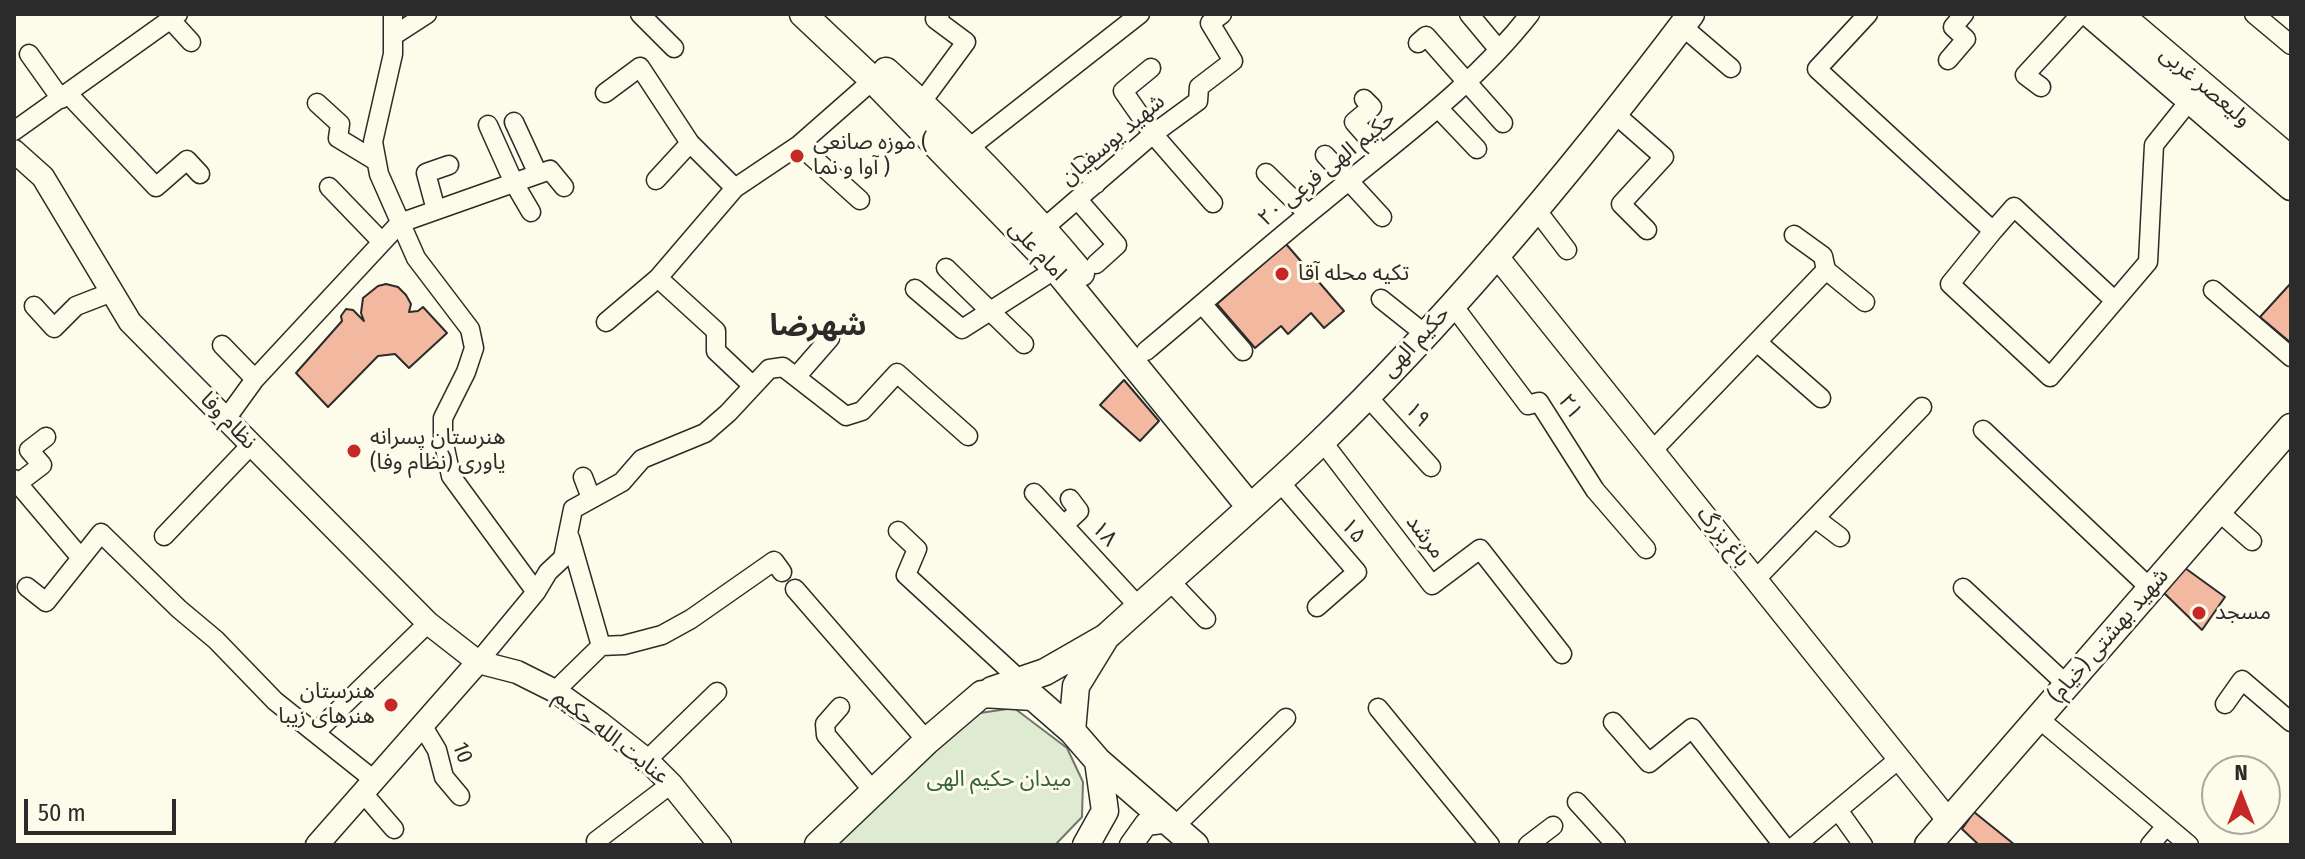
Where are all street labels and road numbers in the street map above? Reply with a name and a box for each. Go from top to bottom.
street label: ولیعصر غربی [2154,41,2256,133]
street label: شهید یوسفیان [1055,89,1171,191]
street label: حکیم الهی فرعی ۲۰ [1253,106,1401,232]
street label: امام علی [1002,215,1072,287]
street label: حکیم الهی [1376,301,1456,383]
street label: نظام وفا [194,387,262,455]
street label: ۲۱ [1552,389,1588,425]
street label: ۱۹ [1399,397,1435,433]
street label: باغ بزرگ [1691,502,1755,572]
street label: مرشد [1400,510,1450,564]
street label: ۱۵ [1335,513,1371,549]
street label: ۱۸ [1086,516,1122,552]
street label: شهید بهشتی (خیام) [2043,563,2175,709]
street label: عنایت الله حکیم [548,684,674,790]
street label: 10 [446,739,478,767]

